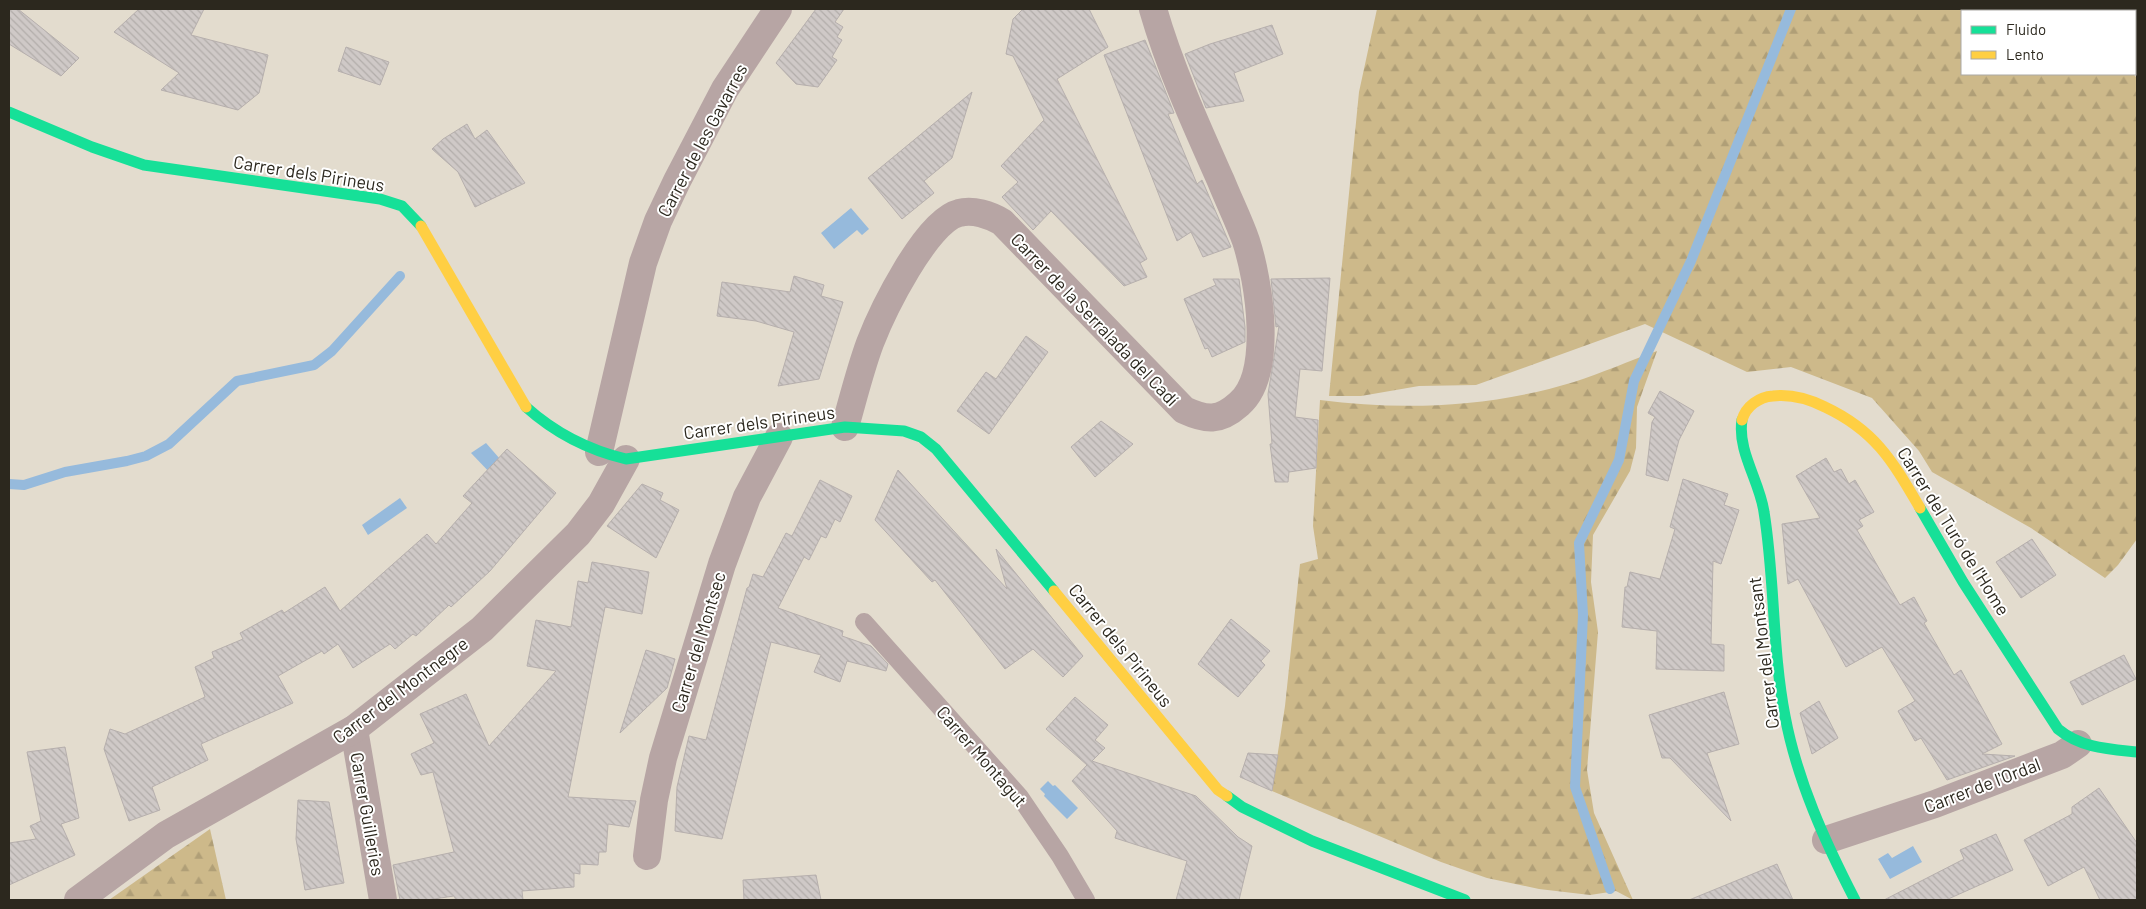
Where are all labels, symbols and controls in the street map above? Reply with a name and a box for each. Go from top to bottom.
legend [1961,10,2136,75]
text: Fluido [2006,20,2046,38]
text: Lento [2006,45,2044,63]
street label: Carrer de les Gavarres [652,60,752,220]
street label: Carrer dels Pirineus [232,150,386,196]
street label: Carrer de la Serralada del Cadí [1007,228,1184,410]
street label: Carrer dels Pirineus [682,400,836,444]
street label: Carrer del Turó de l'Home [1893,443,2015,619]
street label: Carrer del Montsec [666,569,730,715]
street label: Carrer del Montsant [1743,576,1783,730]
street label: Carrer dels Pirineus [1064,579,1178,711]
street label: Carrer del Montnegre [328,632,472,748]
street label: Carrer Montagut [932,701,1032,811]
street label: Carrer Guilleries [346,750,390,878]
street label: Carrer de l'Ordal [1921,753,2043,817]

